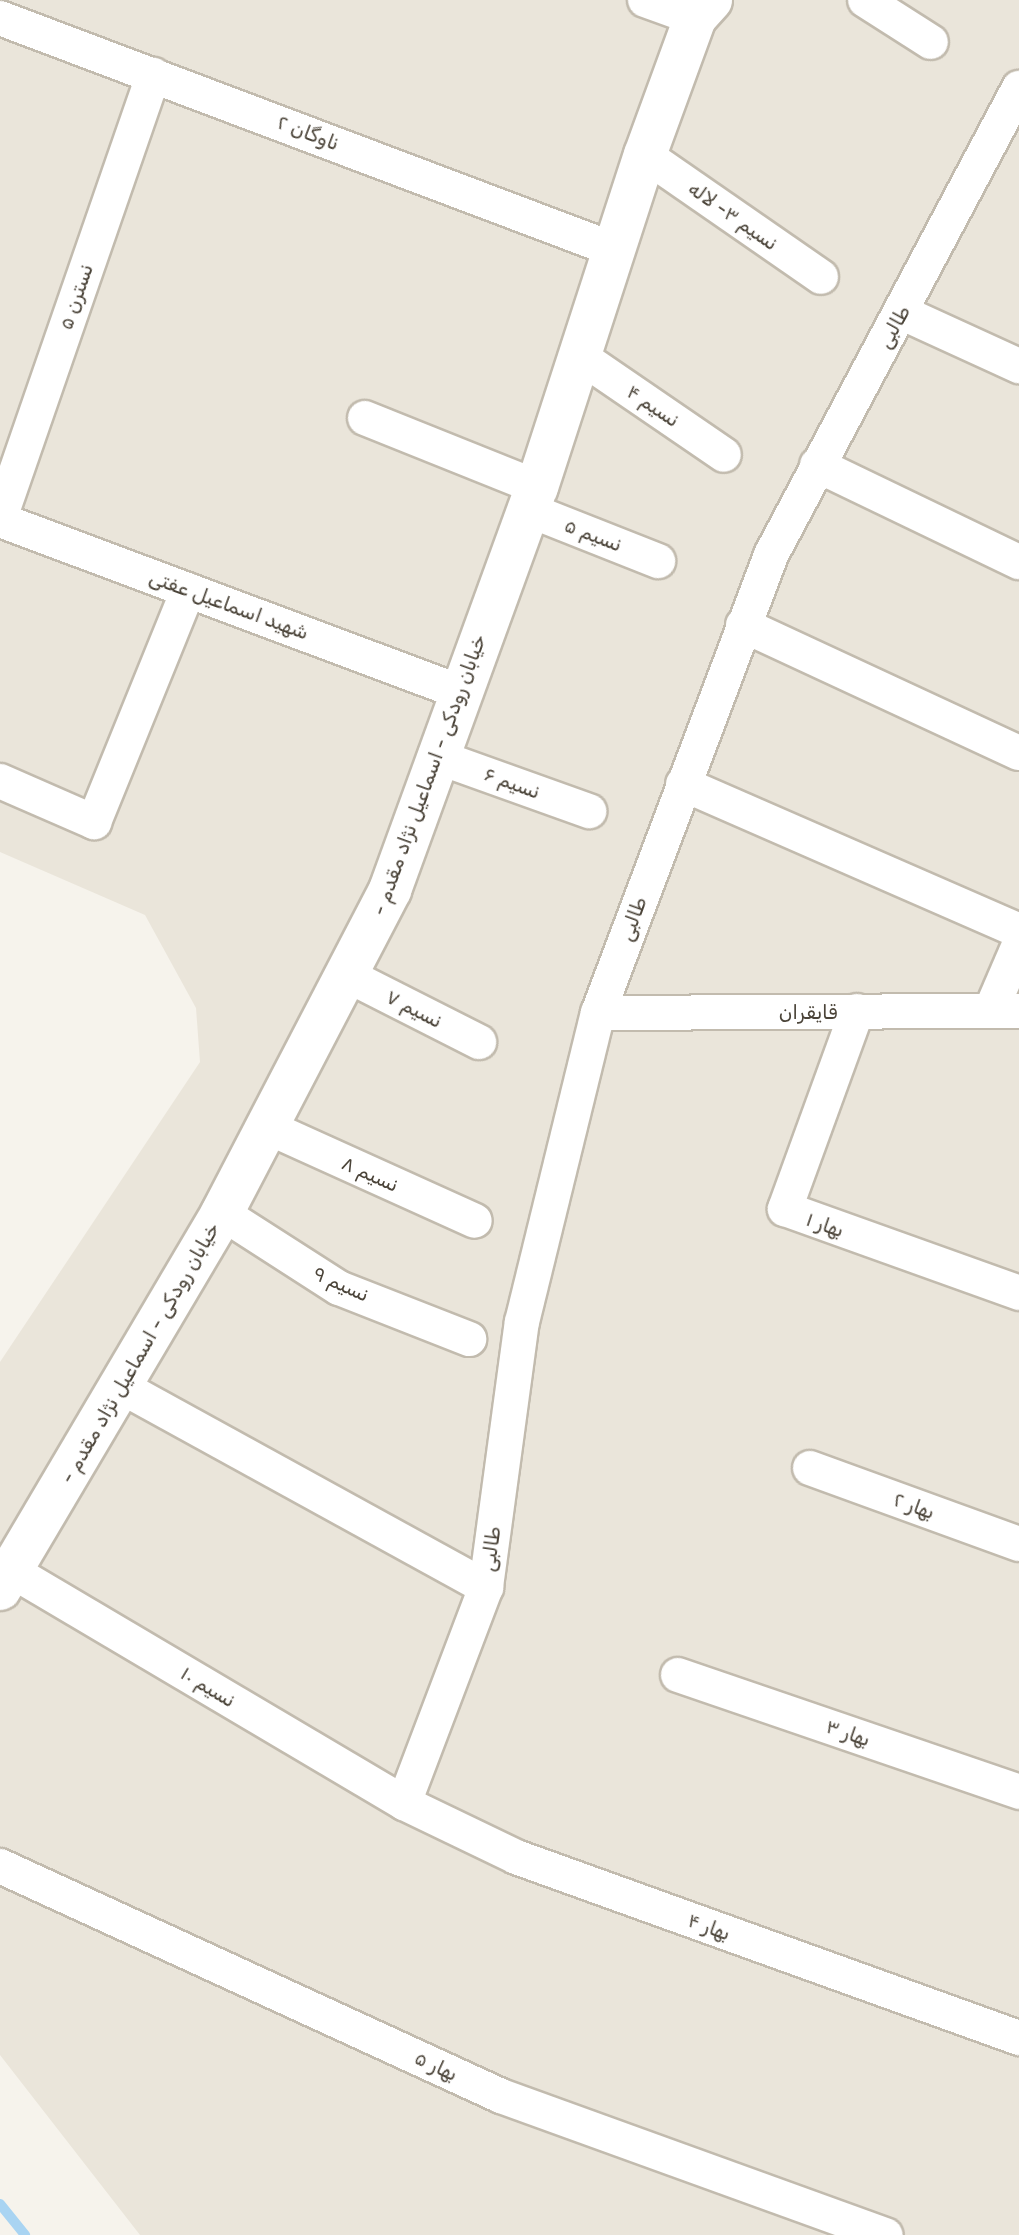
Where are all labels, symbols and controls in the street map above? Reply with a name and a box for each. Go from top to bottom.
street label: ناوگان ۲ [274,110,342,156]
street label: نسیم ۳- لاله [684,176,782,256]
street label: نسترن ۵ [54,261,98,333]
street label: طالبی [872,301,916,353]
street label: نسیم ۴ [622,380,684,432]
street label: نسیم ۵ [561,513,625,557]
street label: شهید اسماعیل عفتی [146,565,312,645]
street label: - خیابان رودکی - اسماعیل نژاد مقدم [367,631,491,919]
street label: نسیم ۶ [481,762,543,804]
street label: طالبی [614,893,652,945]
street label: نسیم ۷ [382,985,446,1033]
street label: قایقران [779,1000,837,1024]
street label: نسیم ۸ [338,1151,402,1197]
street label: بهار ۱ [803,1207,847,1243]
street label: - خیابان رودکی - اسماعیل نژاد مقدم [55,1218,225,1488]
street label: نسیم ۹ [309,1261,373,1307]
street label: بهار ۲ [890,1488,938,1524]
street label: طالبی [476,1525,506,1573]
street label: نسیم ۱۰ [176,1661,240,1713]
street label: بهار ۳ [823,1714,873,1752]
street label: بهار ۴ [684,1908,734,1946]
street label: بهار ۵ [411,2046,461,2086]

